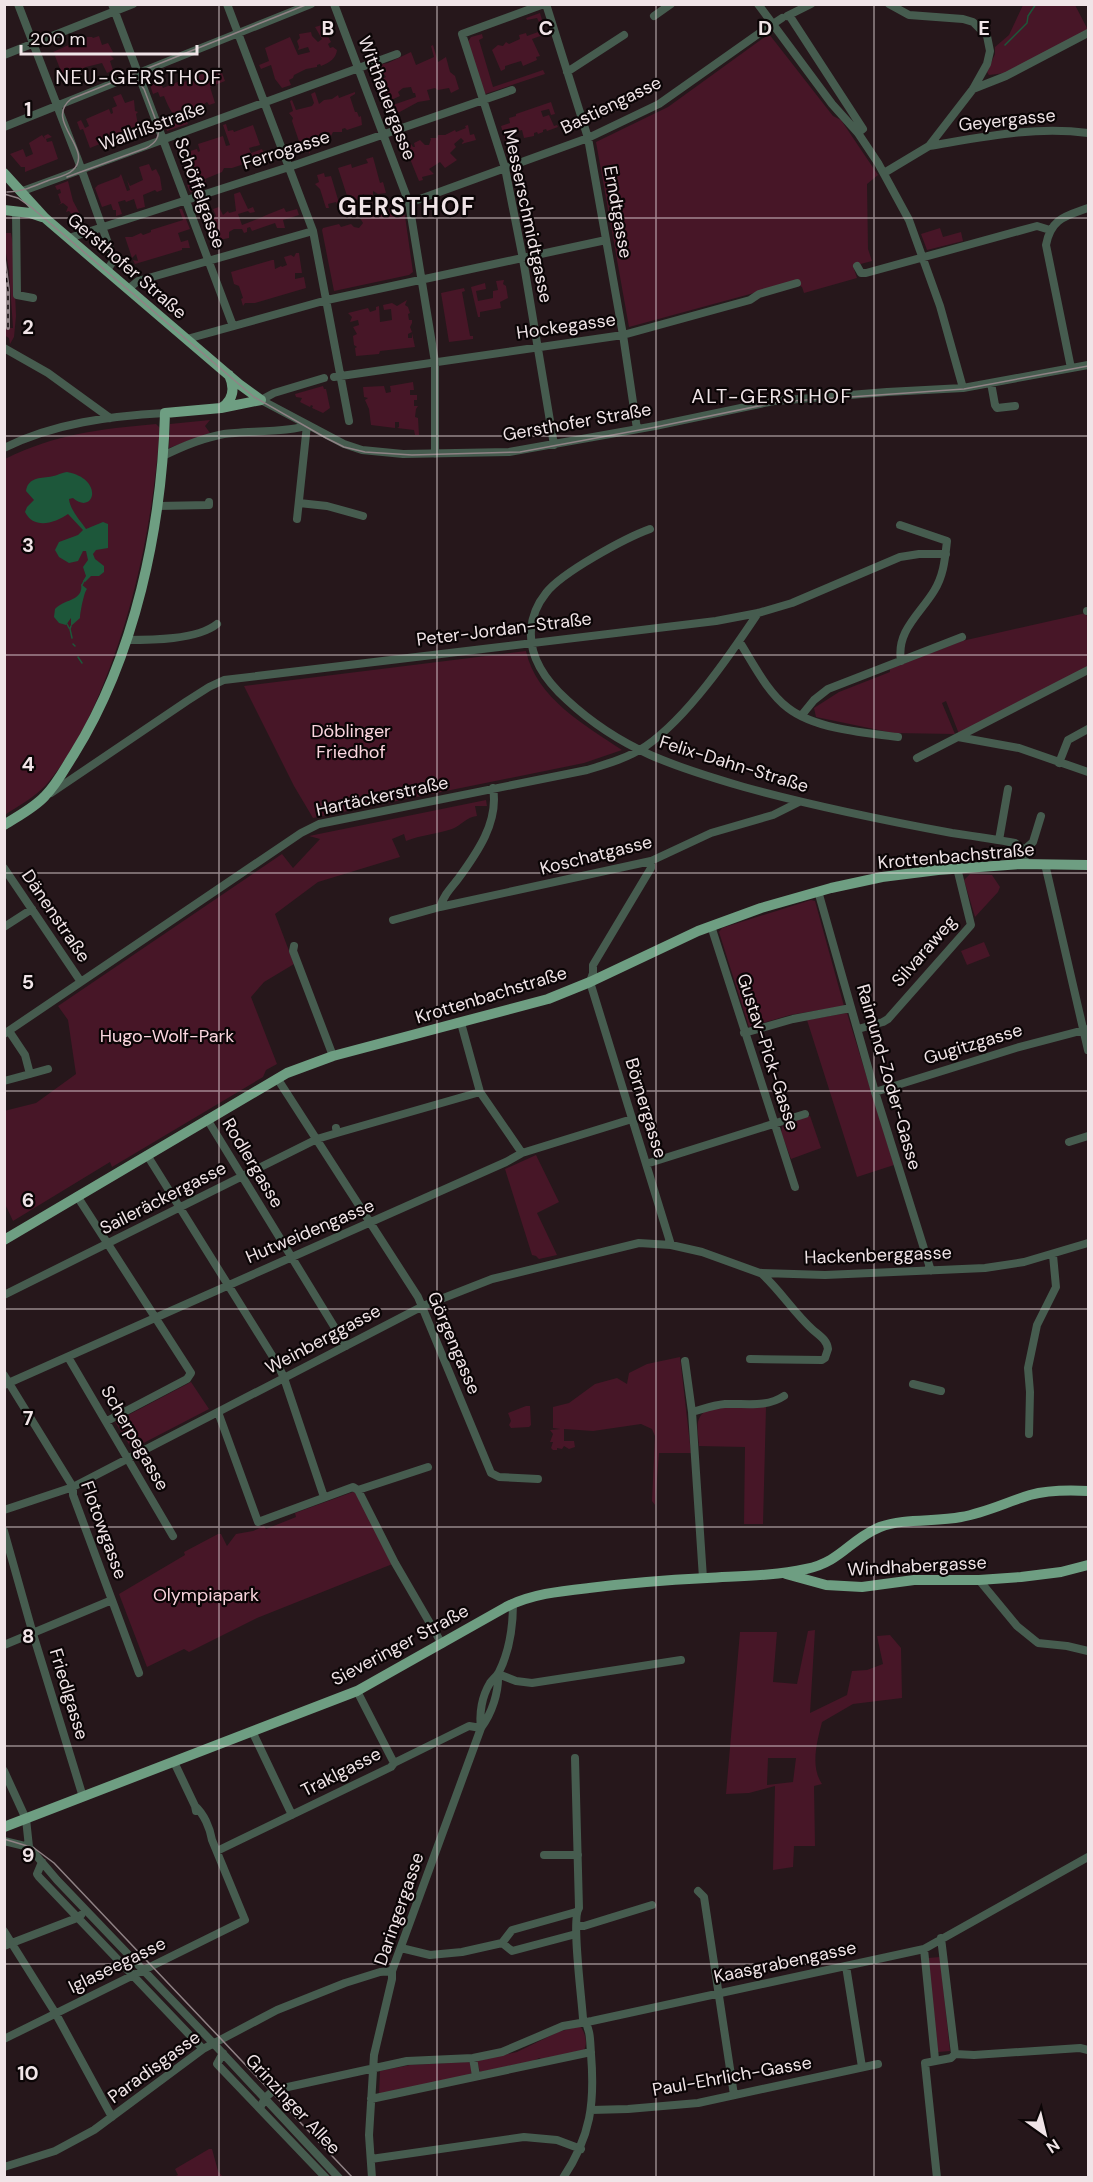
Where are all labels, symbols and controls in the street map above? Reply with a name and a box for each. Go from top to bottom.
text: B [322,15,334,41]
text: C [539,15,553,41]
text: D [758,15,772,41]
text: E [978,15,990,41]
scale bar [21,18,196,56]
text: 200 m [30,27,86,51]
street label: Witthauergasse [352,32,422,164]
district label: NEU-GERSTHOF [55,64,223,90]
street label: Bastiengasse [557,70,665,140]
text: 1 [24,96,32,122]
street label: Wallrißstraße [96,96,208,156]
street label: Geyergasse [957,103,1057,137]
street label: Ferrogasse [239,125,333,175]
street label: Messerschmidtgasse [498,127,558,305]
street label: Schöffelgasse [169,134,231,252]
street label: Erndtgasse [598,164,638,260]
district label: GERSTHOF [338,191,476,222]
street label: Gersthofer Straße [62,208,192,324]
street label: Hockegasse [515,307,617,345]
text: 2 [22,314,34,340]
district label: ALT-GERSTHOF [691,383,853,409]
street label: Gersthofer Straße [501,397,653,447]
text: 3 [22,532,34,558]
street label: Peter-Jordan-Straße [415,606,593,652]
park label: Döblinger Friedhof [311,719,391,764]
street label: Felix-Dahn-Straße [656,730,812,798]
text: 4 [22,751,35,777]
street label: Hartäckerstraße [313,770,451,822]
street label: Koschatgasse [537,829,655,881]
street label: Krottenbachstraße [877,837,1035,875]
street label: Dänenstraße [16,865,96,967]
street label: Silvaraweg [886,910,962,992]
street label: Krottenbachstraße [412,961,570,1029]
text: 5 [22,969,34,995]
street label: Gustav-Pick-Gasse [731,970,805,1134]
street label: Raimund-Zoder-Gasse [851,981,927,1173]
street label: Gugitzgasse [921,1018,1025,1070]
park label: Hugo-Wolf-Park [100,1024,234,1048]
street label: Börnergasse [619,1055,673,1161]
street label: Rodlergasse [217,1114,289,1212]
street label: Saileräckergasse [96,1156,230,1240]
text: 6 [22,1187,34,1213]
street label: Hutweidengasse [242,1193,378,1269]
street label: Hackenberggasse [804,1240,952,1270]
street label: Görgengasse [422,1288,486,1398]
street label: Weinberggasse [261,1298,385,1380]
street label: Scherpegasse [95,1381,175,1495]
text: 7 [23,1405,34,1431]
street label: Flotowgasse [75,1478,133,1582]
street label: Windhabergasse [847,1550,987,1582]
park label: Olympiapark [153,1583,259,1607]
street label: Sieveringer Straße [327,1599,473,1691]
text: 8 [22,1623,34,1649]
street label: Friedlgasse [44,1645,94,1743]
street label: Traklgasse [297,1742,385,1802]
text: 9 [22,1842,34,1868]
street label: Daringergasse [368,1849,430,1969]
street label: Iglaseegasse [64,1931,170,1999]
street label: Kaasgrabengasse [711,1935,859,1989]
street label: Paradisgasse [103,2025,205,2109]
street label: Grinzinger Allee [240,2048,346,2160]
street label: Paul-Ehrlich-Gasse [650,2050,814,2102]
text: 10 [17,2060,39,2086]
north arrow [1015,2104,1075,2164]
text: N [1042,2134,1064,2158]

